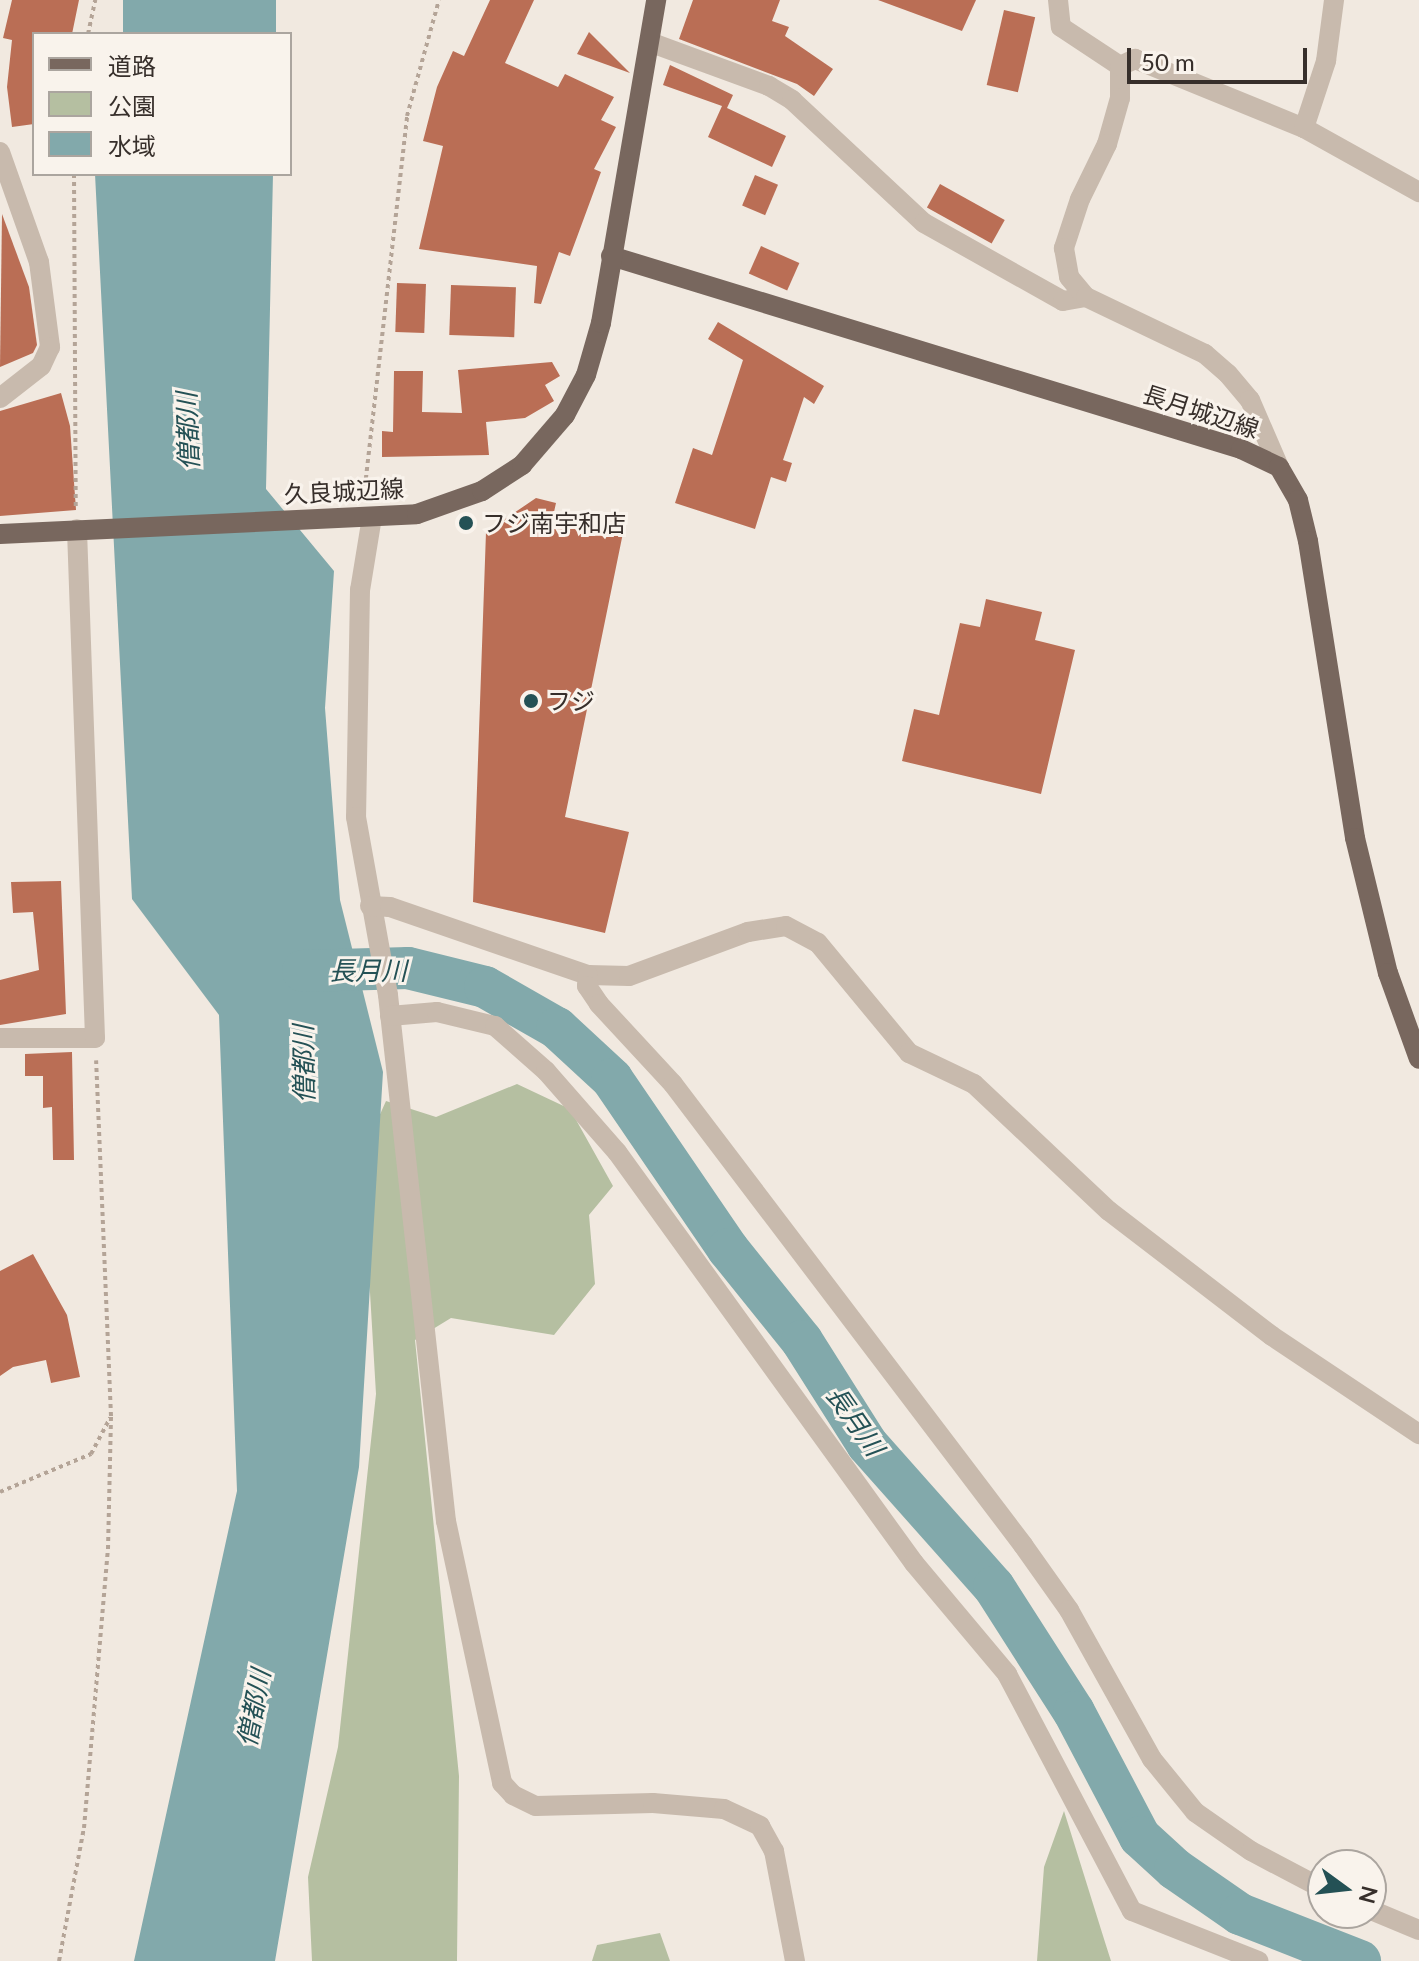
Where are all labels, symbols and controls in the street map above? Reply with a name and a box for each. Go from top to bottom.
legend [32,32,292,176]
scale bar [1131,32,1311,82]
text: 50 m [1141,47,1195,76]
text: 道路 [108,51,156,80]
text: 公園 [108,91,156,120]
text: 水域 [108,131,156,160]
street label: 長月城辺線 [1139,379,1263,443]
water label: 僧都川 [171,391,205,471]
street label: 久良城辺線 [283,473,405,509]
place label: フジ南宇和店 [482,509,626,537]
marker: フジ南宇和店 [457,514,475,532]
place label: フジ [547,687,595,715]
marker: フジ [522,692,540,710]
water label: 長月川 [329,955,407,987]
water label: 僧都川 [288,1025,320,1103]
water label: 長月川 [820,1380,890,1462]
water label: 僧都川 [231,1667,277,1749]
north arrow [1307,1849,1387,1929]
text: N [1354,1883,1384,1906]

